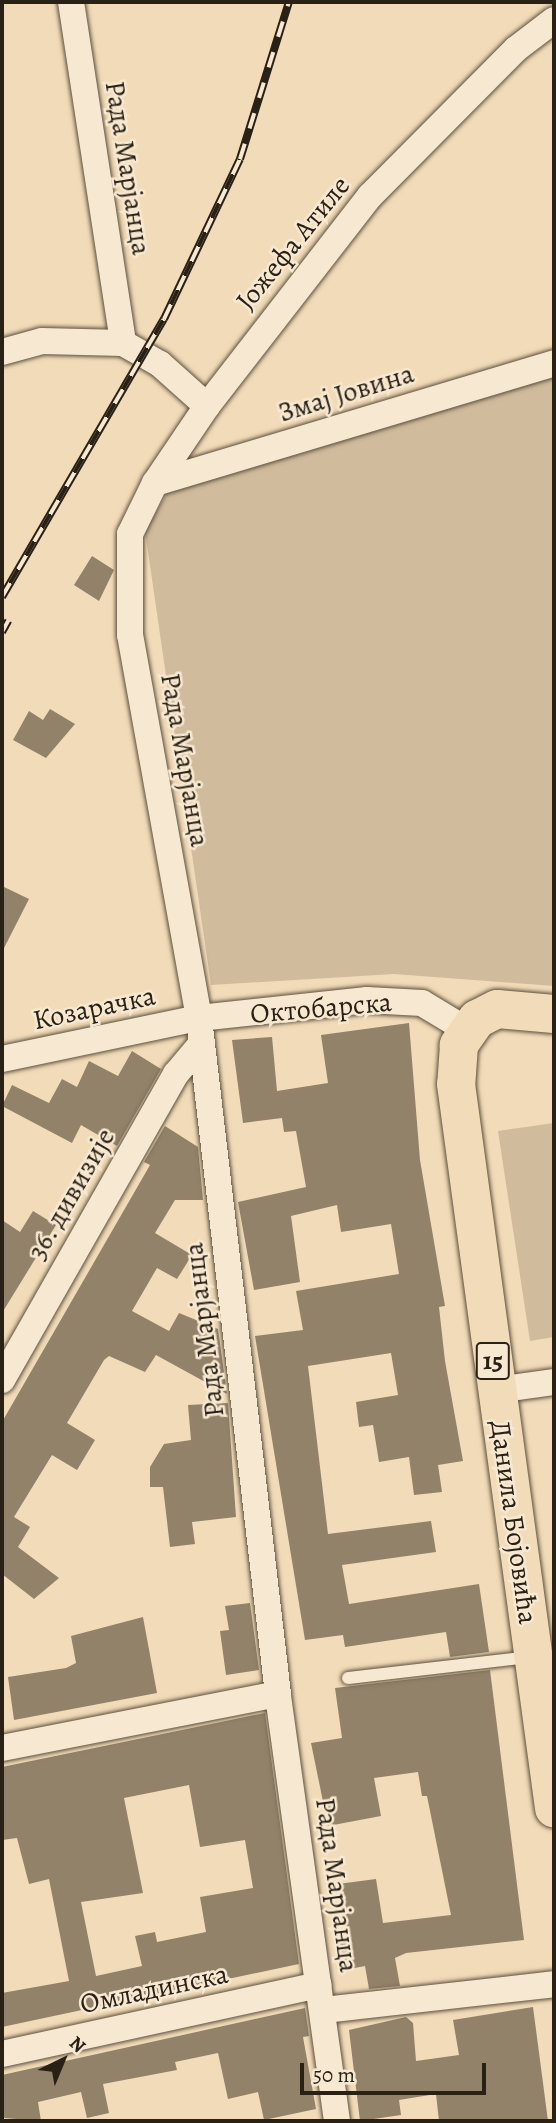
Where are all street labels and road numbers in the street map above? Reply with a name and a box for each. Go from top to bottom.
street label: Рада Марјанца [98,79,158,257]
street label: Јожефа Атиле [229,169,357,317]
street label: Змај Јовина [274,356,418,430]
street label: Рада Марјанца [153,671,217,849]
street label: Козарачка [30,979,158,1037]
street label: Октобарска [249,985,393,1031]
street label: 36. дивизије [20,1122,122,1266]
street label: Рада Марјанца [177,1241,231,1419]
road number: 15 [476,1338,510,1384]
street label: Данила Бојовића [483,1418,545,1626]
street label: Рада Марјанца [308,1796,366,1974]
street label: Омладинска [77,1957,231,2021]

